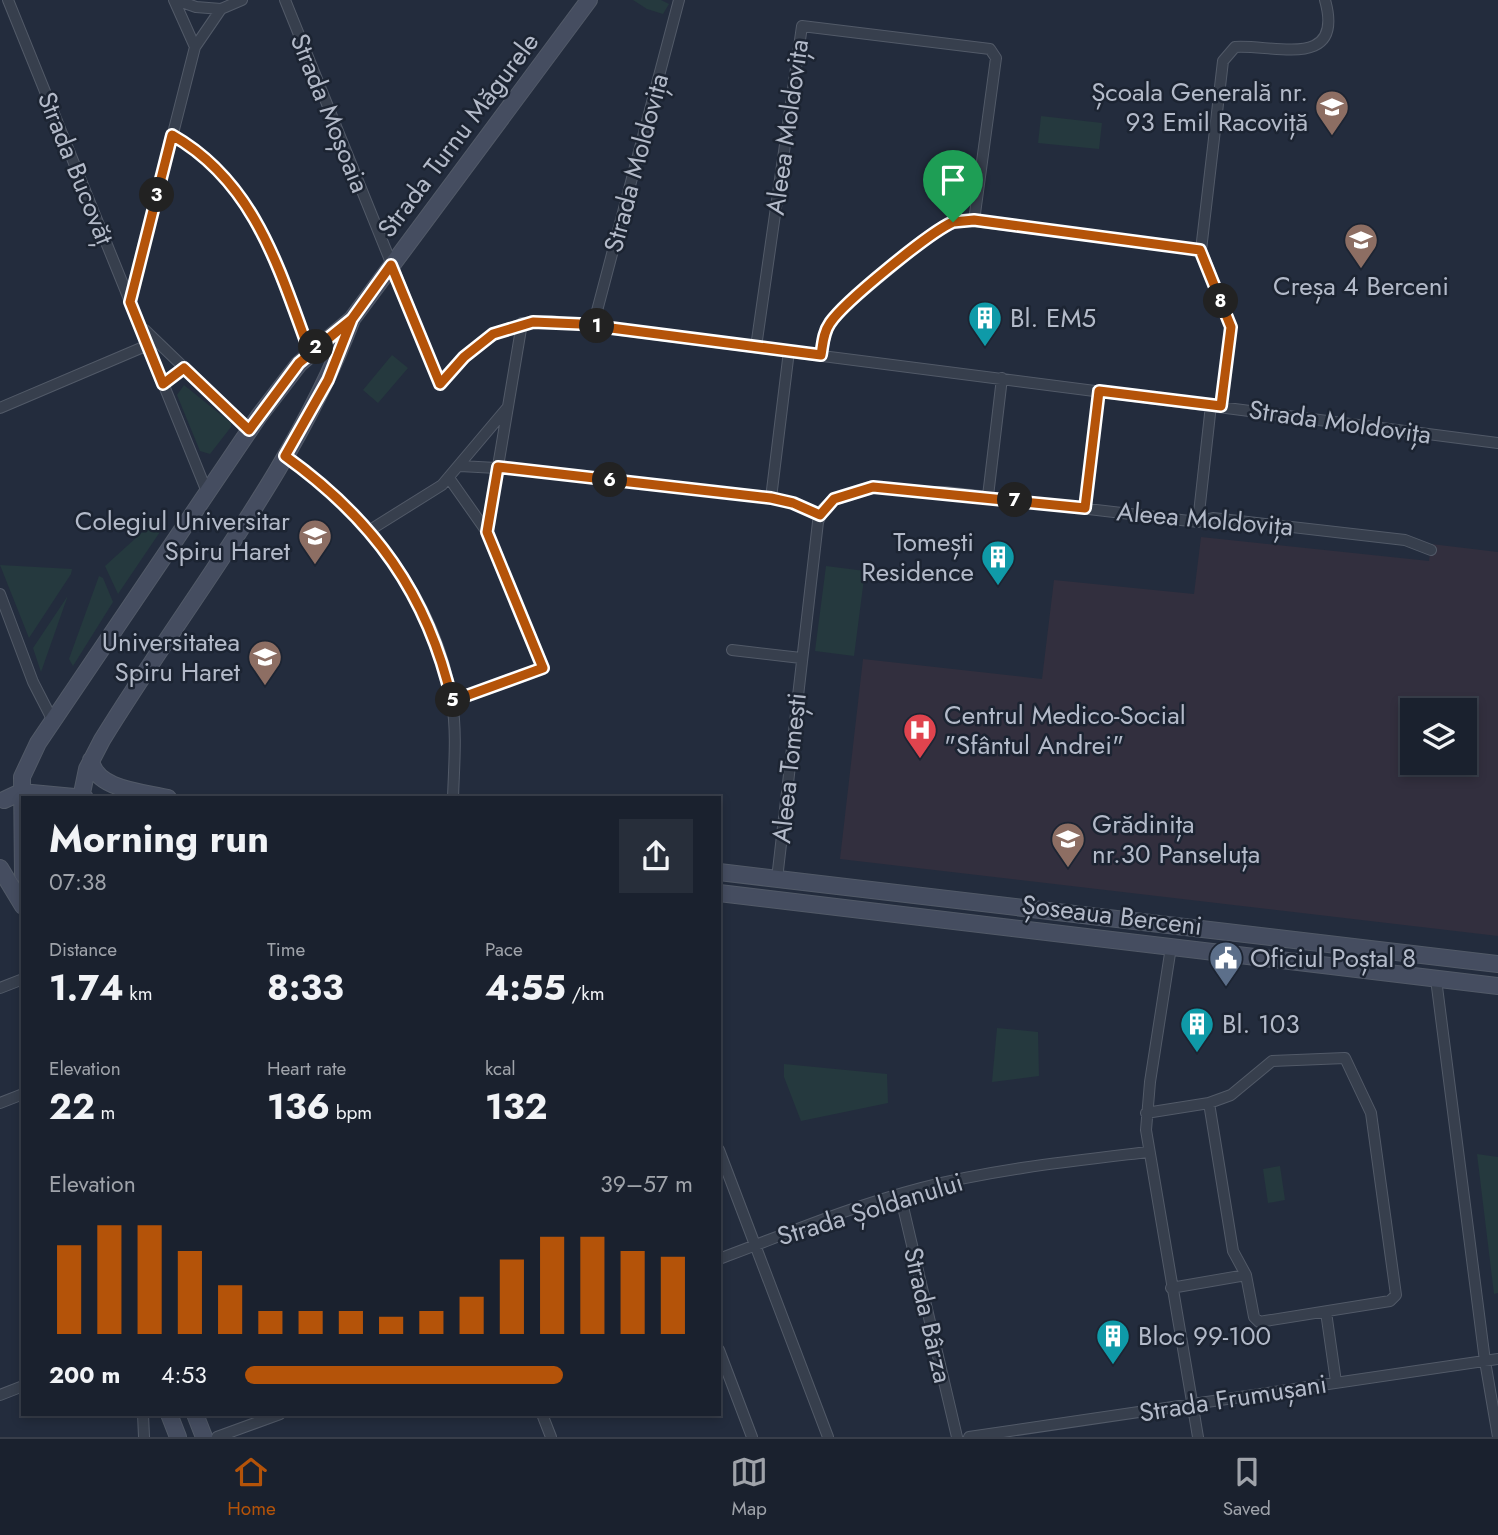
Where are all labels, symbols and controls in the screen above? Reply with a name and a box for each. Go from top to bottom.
street label: Strada Turnu Măgurele [368,24,548,246]
street label: Strada Moșoaia [281,28,379,198]
street label: Aleea Moldovița [756,37,818,217]
street label: Strada Moldovița [594,69,678,257]
place label: Școala Generală nr. 93 Emil Racoviță [1091,73,1308,141]
street label: Strada Bucovăț [28,86,124,251]
school or university icon: Școala Generală nr. 93 Emil Racoviță [1313,88,1351,137]
pin [923,150,983,222]
icon: arrive [934,161,972,199]
pin: 3 [140,178,174,212]
text: 3 [151,181,162,208]
school or university icon: Creșa 4 Berceni [1342,221,1380,270]
place label: Creșa 4 Berceni [1273,267,1449,305]
pin: 8 [1204,284,1238,318]
text: 8 [1215,287,1226,314]
building icon: Bl. EM5 [966,299,1004,348]
place label: Bl. EM5 [1010,299,1096,337]
pin: 1 [580,308,614,344]
text: 1 [592,312,601,339]
pin: 2 [298,330,334,364]
text: 2 [309,333,322,360]
street label: Strada Moldovița [1246,390,1434,454]
pin: 6 [592,462,628,498]
text: 6 [603,466,616,493]
pin: 7 [998,482,1032,518]
text: 7 [1009,486,1020,513]
street label: Aleea Moldovița [1115,492,1295,546]
place label: Colegiul Universitar Spiru Haret [75,502,291,570]
school or university icon: Colegiul Universitar Spiru Haret [296,517,334,566]
place label: Tomești Residence [861,523,974,591]
building icon: Tomești Residence [979,538,1017,587]
place label: Universitatea Spiru Haret [102,623,241,691]
school or university icon: Universitatea Spiru Haret [246,638,284,687]
pin: 5 [435,682,470,718]
text: 5 [446,686,459,713]
street label: Aleea Tomești [762,691,816,845]
place label: Centrul Medico-Social "Sfântul Andrei" [944,696,1186,764]
map controls [1400,698,1477,775]
button: layers [1400,698,1477,775]
hospital icon: Centrul Medico-Social "Sfântul Andrei" [901,711,939,760]
place label: Grădinița nr.30 Panseluța [1092,805,1260,873]
text: Morning run [49,811,269,866]
button: share [619,819,693,893]
school or university icon: Grădinița nr.30 Panseluța [1049,820,1087,869]
text: 07:38 [49,865,107,899]
street label: Șoseaua Berceni [1020,885,1204,945]
text: Distance [49,936,117,963]
text: Time [267,936,305,963]
text: Pace [485,936,523,963]
public building icon: Oficiul Poștal 8 [1207,939,1245,988]
place label: Oficiul Poștal 8 [1250,939,1416,977]
text: 1.74 [49,963,124,1013]
text: 8:33 [267,963,344,1013]
text: 4:55 [485,963,566,1013]
text: km [124,980,153,1007]
text: /km [566,980,605,1007]
building icon: Bl. 103 [1178,1005,1216,1054]
place label: Bl. 103 [1222,1005,1300,1043]
text: Elevation [49,1055,121,1082]
text: Heart rate [267,1055,346,1082]
text: kcal [485,1055,516,1082]
text: 22 [49,1082,95,1132]
text: 136 [267,1082,330,1132]
text: 132 [485,1082,548,1132]
text: m [95,1099,115,1126]
text: bpm [330,1099,372,1126]
street label: Strada Șoldanului [772,1163,968,1255]
text: Elevation [49,1167,136,1201]
text: 39–57 m [600,1167,693,1201]
street label: Strada Bârza [894,1243,962,1387]
building icon: Bloc 99-100 [1094,1317,1132,1366]
place label: Bloc 99-100 [1138,1317,1271,1355]
text: 200 m [49,1358,120,1392]
text: 4:53 [161,1358,207,1392]
street label: Strada Frumușani [1136,1364,1330,1432]
tab: Home [227,1453,276,1522]
tab: Map [730,1453,768,1522]
tab: Saved [1223,1453,1271,1522]

